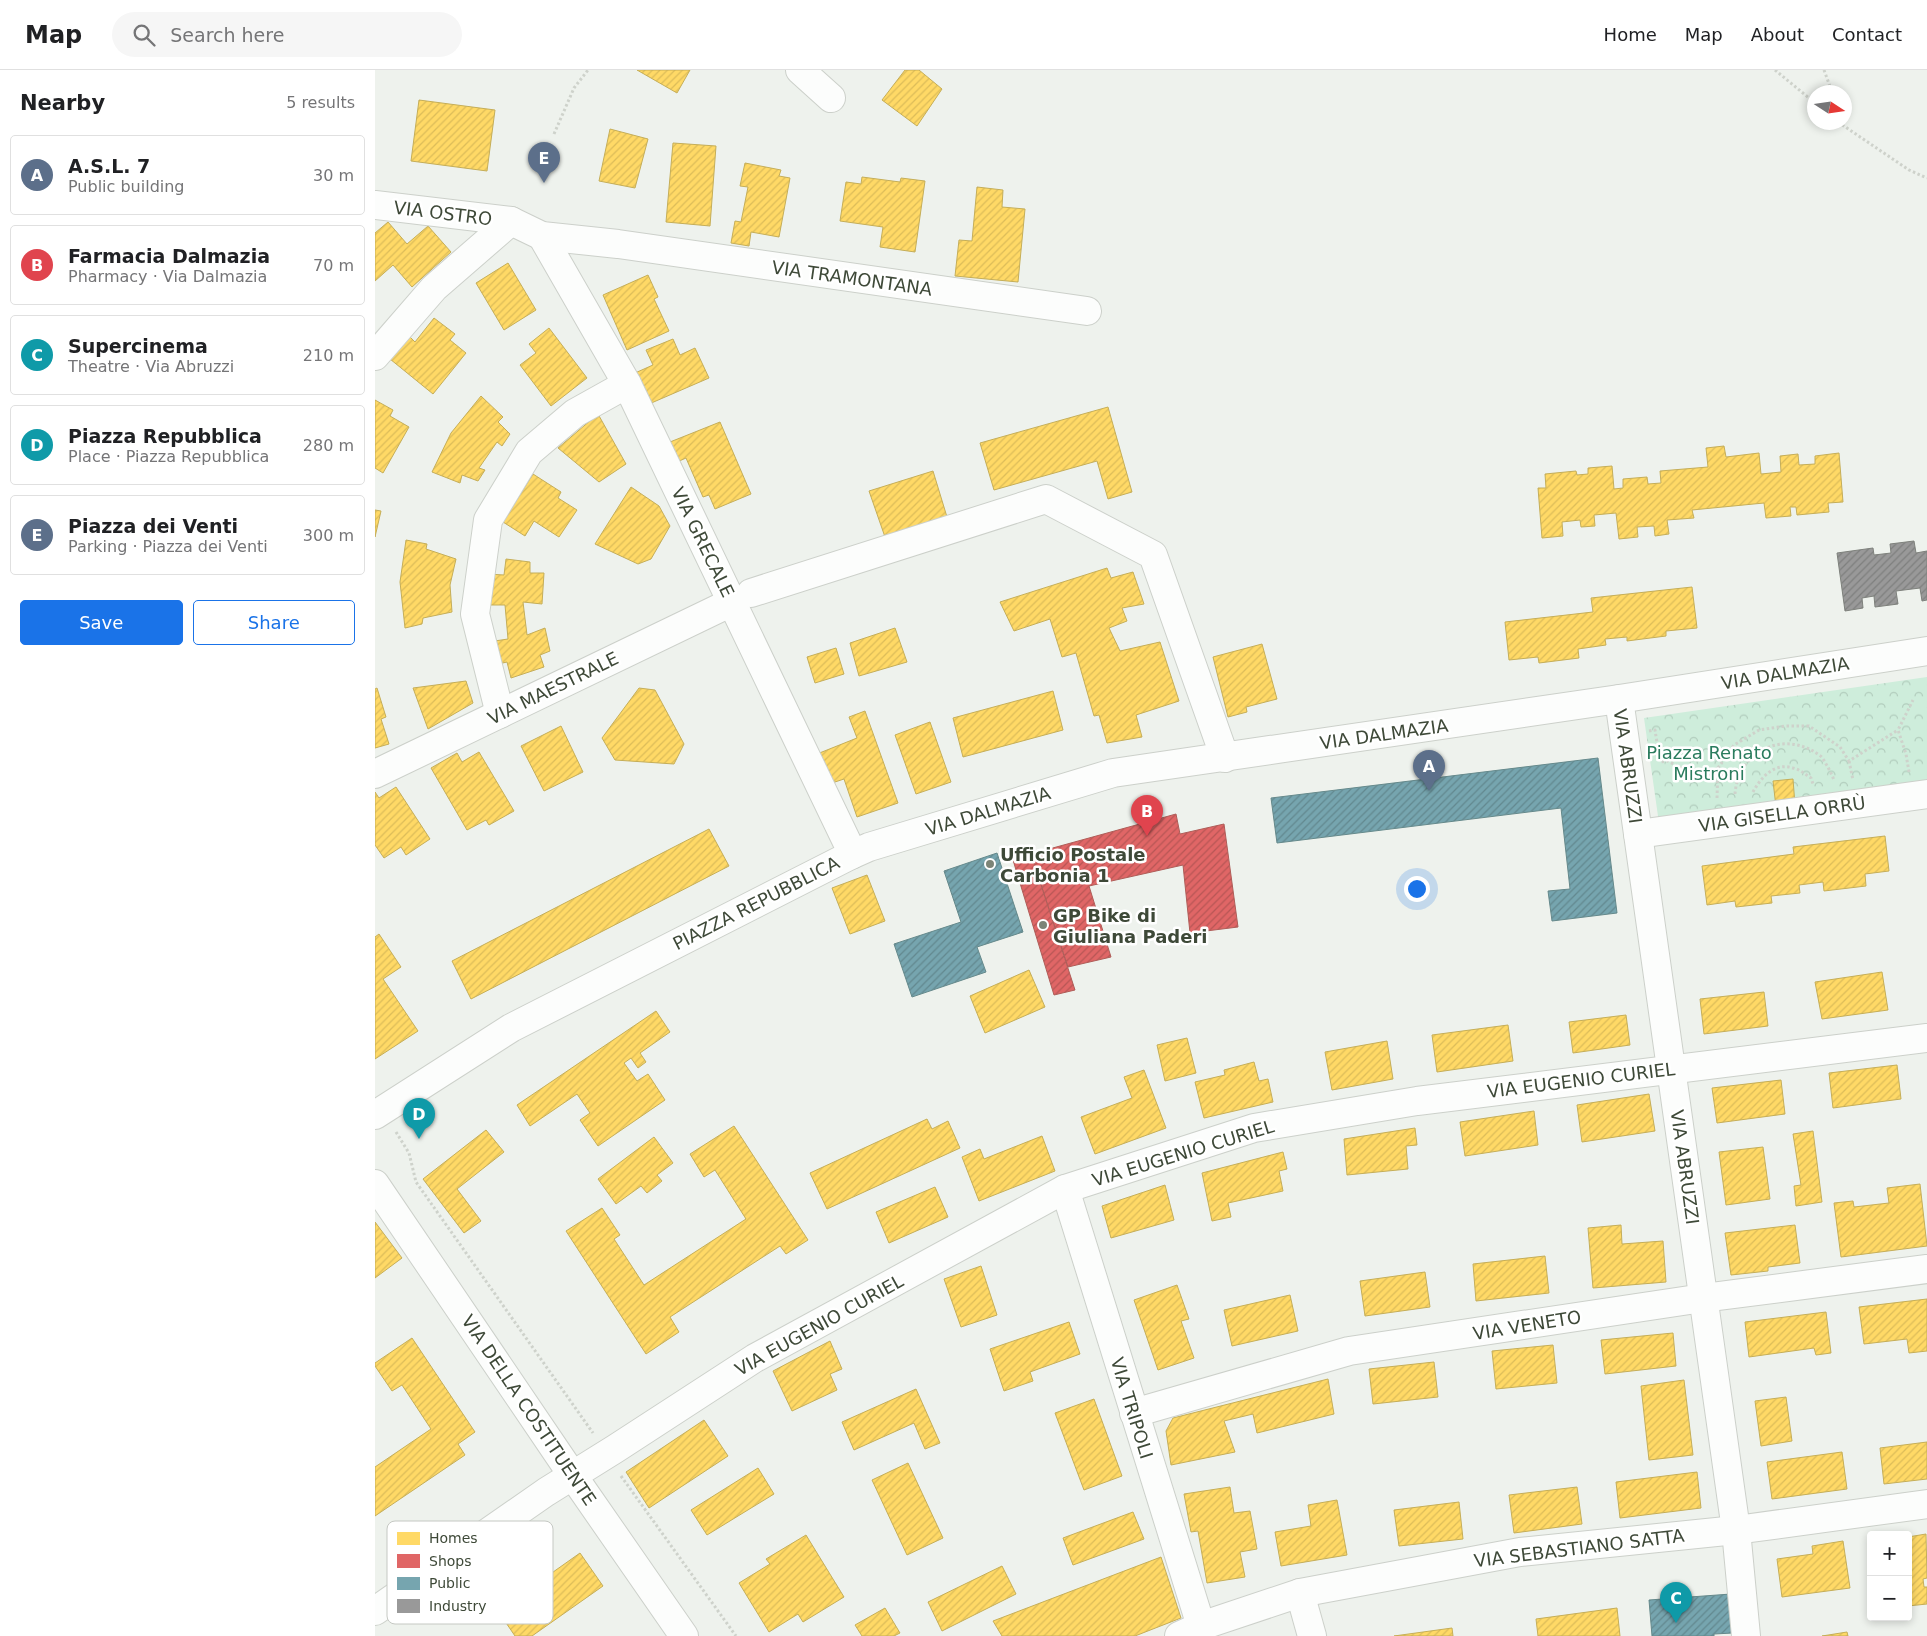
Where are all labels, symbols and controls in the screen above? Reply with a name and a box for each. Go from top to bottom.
search box [112,12,462,57]
text: Map [25,21,82,49]
icon: search [130,21,158,49]
text: Search here [170,24,284,46]
text: Home [1604,24,1657,45]
text: Map [1685,24,1723,45]
text: About [1751,24,1804,45]
text: Contact [1832,24,1902,45]
north arrow [1807,85,1852,130]
text: Nearby [20,91,105,115]
text: 5 results [286,93,355,112]
pin: E [528,142,560,183]
text: A.S.L. 7 [68,155,150,177]
text: A [31,166,43,185]
text: 30 m [313,166,354,185]
text: Public building [68,177,185,196]
street label: VIA OSTRO [393,197,493,229]
text: Farmacia Dalmazia [68,245,270,267]
text: B [31,256,43,275]
text: 70 m [313,256,354,275]
street label: VIA TRAMONTANA [771,256,934,300]
text: Pharmacy · Via Dalmazia [68,267,267,286]
text: Supercinema [68,335,208,357]
text: C [31,346,43,365]
text: 210 m [303,346,354,365]
text: Theatre · Via Abruzzi [68,357,234,376]
text: Piazza Repubblica [68,425,262,447]
text: D [30,436,44,455]
text: 280 m [303,436,354,455]
text: Place · Piazza Repubblica [68,447,269,466]
street label: VIA GRECALE [667,484,739,600]
text: Piazza dei Venti [68,515,238,537]
text: E [32,526,42,545]
text: 300 m [303,526,354,545]
text: Parking · Piazza dei Venti [68,537,268,556]
button: Save [20,600,183,645]
button: Share [193,600,355,645]
street label: VIA MAESTRALE [484,647,622,729]
street label: VIA DALMAZIA [1719,652,1851,693]
street label: VIA ABRUZZI [1610,707,1646,825]
street label: VIA DALMAZIA [1318,715,1450,753]
park label: Piazza Renato Mistroni [1646,742,1772,784]
pin: A [1413,750,1445,791]
street label: VIA DALMAZIA [923,782,1054,840]
street label: VIA GISELLA ORRÙ [1697,792,1867,836]
pin: B [1131,795,1163,836]
place label: Ufficio Postale Carbonia 1 [1000,844,1146,886]
street label: PIAZZA REPUBBLICA [669,852,843,954]
marker: Ufficio Postale Carbonia 1 [984,858,996,870]
your location [1404,876,1430,902]
place label: GP Bike di Giuliana Paderi [1053,905,1207,947]
marker: GP Bike di Giuliana Paderi [1037,919,1049,931]
street label: VIA EUGENIO CURIEL [1486,1058,1676,1102]
pin: D [403,1098,435,1139]
street label: VIA ABRUZZI [1667,1108,1703,1226]
street label: VIA EUGENIO CURIEL [1089,1115,1277,1191]
street label: VIA EUGENIO CURIEL [731,1270,907,1380]
street label: VIA VENETO [1471,1306,1583,1344]
street label: VIA DELLA COSTITUENTE [457,1311,601,1509]
street label: VIA TRIPOLI [1107,1355,1157,1461]
legend [387,1521,553,1624]
street label: VIA SEBASTIANO SATTA [1473,1525,1686,1571]
text: Homes [429,1530,478,1546]
map controls [1867,1531,1912,1621]
button: + [1867,1531,1912,1576]
text: Shops [429,1553,472,1569]
text: Public [429,1575,470,1591]
button: − [1867,1576,1912,1621]
pin: C [1660,1582,1692,1623]
text: Industry [429,1598,487,1614]

